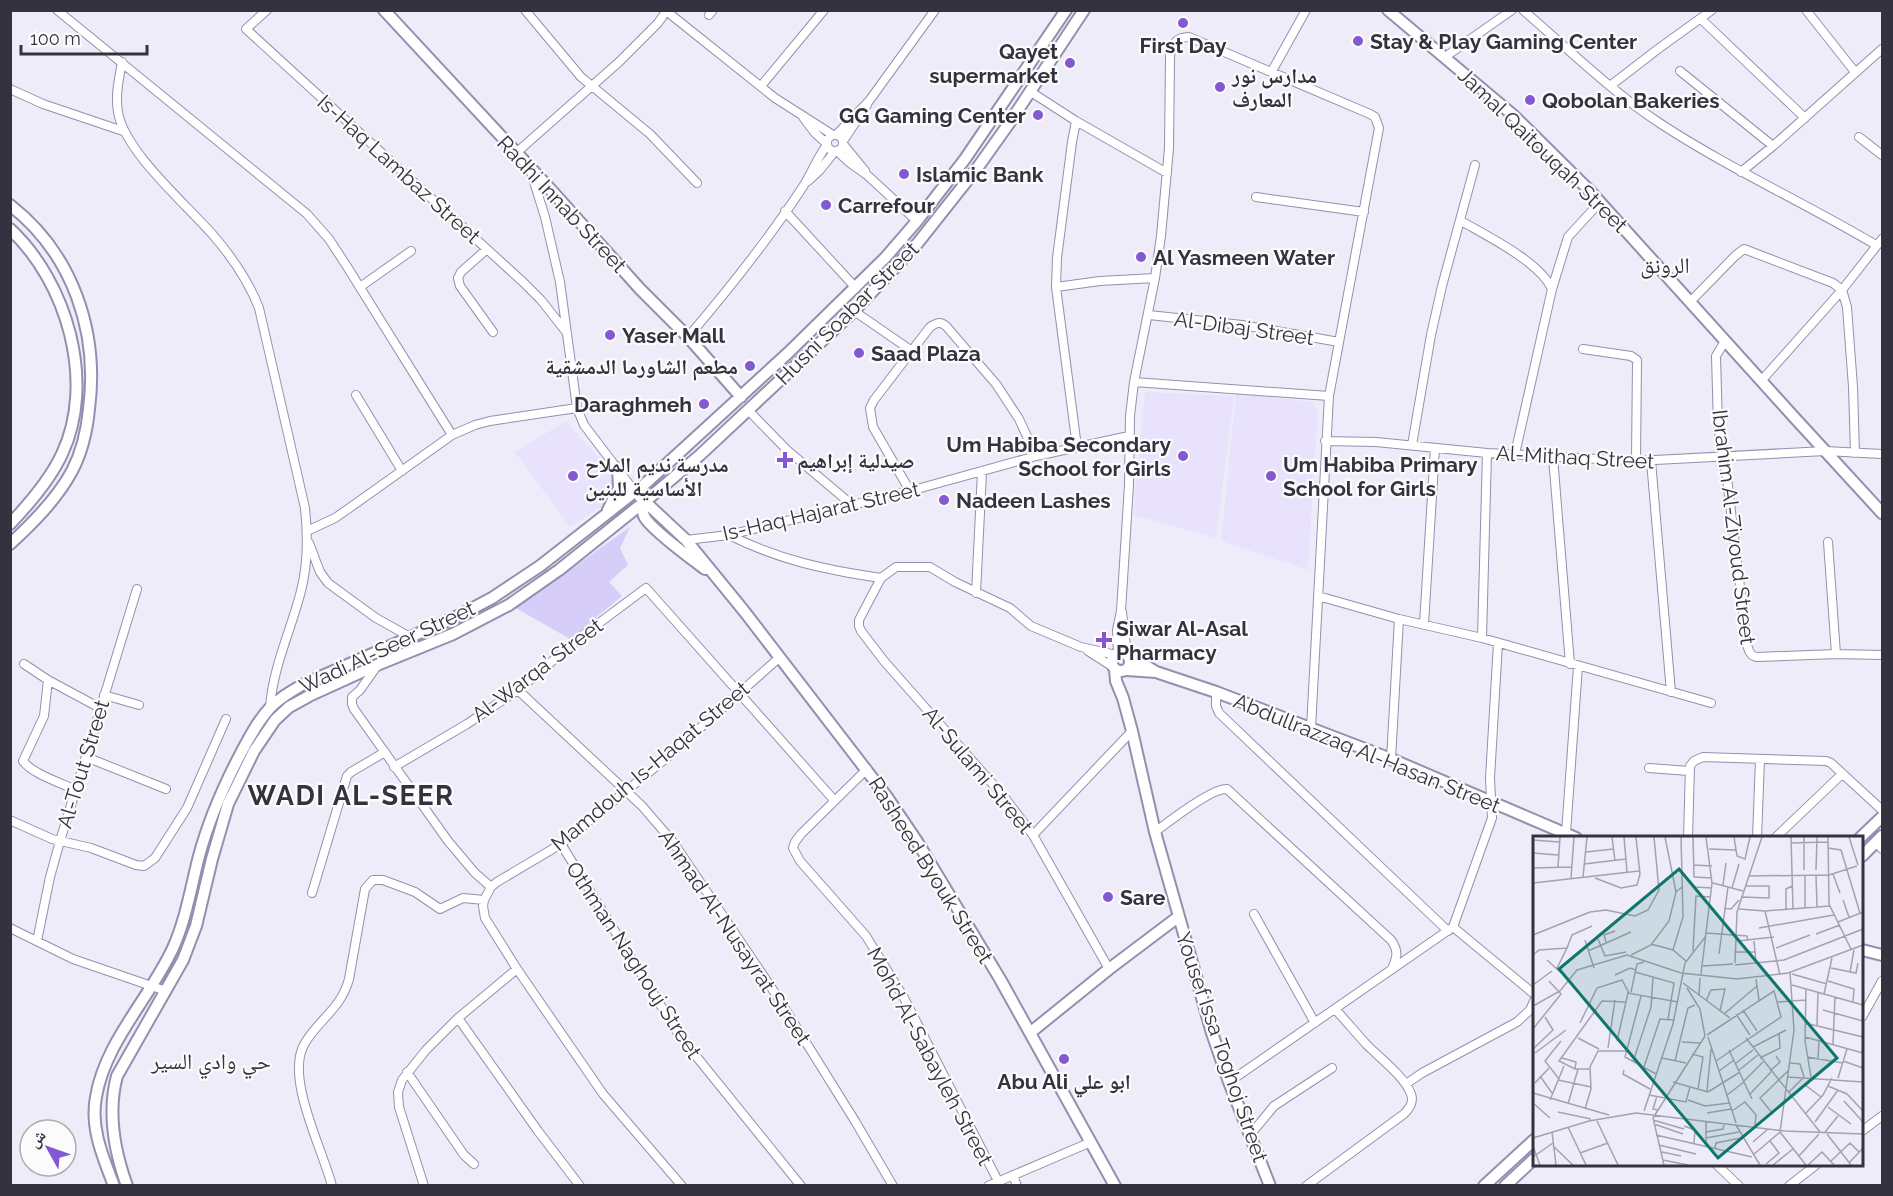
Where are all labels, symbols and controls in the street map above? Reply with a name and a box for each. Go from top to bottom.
marker: First Day [1176,16,1190,30]
scale bar [21,18,147,56]
text: 100 m [30,28,81,49]
place label: Stay & Play Gaming Center [1370,29,1637,54]
place label: First Day [1139,33,1227,58]
marker: Stay & Play Gaming Center [1351,34,1365,48]
place label: Qayet supermarket [929,39,1058,88]
marker: Qayet supermarket [1063,56,1077,70]
street label: Jamal Qaitouqah Street [1453,62,1633,238]
place label: مدارس نور المعارف [1231,63,1317,112]
marker: مدارس نور المعارف [1213,80,1227,94]
place label: Qobolan Bakeries [1542,88,1720,113]
street label: Is-Haq Lambaz Street [312,89,486,249]
marker: Qobolan Bakeries [1523,93,1537,107]
place label: GG Gaming Center [839,103,1026,128]
marker: GG Gaming Center [1031,108,1045,122]
street label: Radhi Innab Street [492,130,632,278]
place label: Islamic Bank [916,162,1044,187]
marker: Islamic Bank [897,167,911,181]
place label: Carrefour [838,193,935,218]
marker: Carrefour [819,198,833,212]
street label: Husni Soabar Street [770,236,924,390]
place label: Al Yasmeen Water [1153,245,1335,270]
marker: Al Yasmeen Water [1134,250,1148,264]
district label: الرونق [1640,252,1690,279]
street label: Al-Dibaj Street [1173,306,1315,350]
place label: Yaser Mall [622,323,725,348]
marker: Yaser Mall [603,328,617,342]
place label: Saad Plaza [871,341,981,366]
marker: Saad Plaza [852,346,866,360]
place label: مطعم الشاورما الدمشقية [545,354,738,381]
marker: مطعم الشاورما الدمشقية [743,359,757,373]
place label: Daraghmeh [574,392,692,417]
marker: Daraghmeh [697,397,711,411]
street label: Ibrahim Al-Ziyoud Street [1707,408,1761,646]
place label: Um Habiba Secondary School for Girls [946,432,1171,481]
street label: Al-Mithaq Street [1495,440,1655,474]
place label: صيدلية إبراهيم [797,448,914,475]
marker: Um Habiba Secondary School for Girls [1176,449,1190,463]
place label: مدرسة نديم الملاح الأساسية للبنين [585,452,729,502]
place label: Um Habiba Primary School for Girls [1283,452,1478,501]
marker: صيدلية إبراهيم [778,453,792,467]
marker: مدرسة نديم الملاح الأساسية للبنين [566,469,580,483]
marker: Um Habiba Primary School for Girls [1264,469,1278,483]
street label: Is-Haq Hajarat Street [720,476,922,546]
place label: Nadeen Lashes [956,488,1111,513]
marker: Nadeen Lashes [937,493,951,507]
street label: Wadi Al-Seer Street [295,595,479,699]
street label: Al-Warqa’ Street [467,613,607,727]
place label: Siwar Al-Asal Pharmacy [1116,616,1248,665]
marker: Siwar Al-Asal Pharmacy [1097,633,1111,647]
street label: Mamdouh Is-Haqat Street [546,676,754,856]
street label: Abdullrazzaq Al-Hasan Street [1230,688,1504,818]
street label: Al-Tout Street [52,697,114,831]
street label: Al-Sulami Street [918,701,1038,839]
street label: Rasheed Byouk Street [863,772,999,968]
district label: WADI AL-SEER [248,780,454,811]
street label: Ahmad Al-Nusayrat Street [654,825,816,1049]
inset map [1533,836,1863,1166]
street label: Othman Naghouj Street [561,857,707,1063]
place label: Sare [1120,885,1166,910]
marker: Sare [1101,890,1115,904]
street label: Yousef Issa Toghoj Street [1171,929,1273,1165]
street label: Moh’d Al-Sabayleh Street [862,943,998,1169]
district label: حي وادي السير [150,1048,271,1079]
marker: Abu Ali ابو علي [1057,1052,1071,1066]
place label: Abu Ali ابو علي [997,1069,1131,1098]
north arrow [18,1118,78,1178]
text: ش [24,1126,50,1151]

